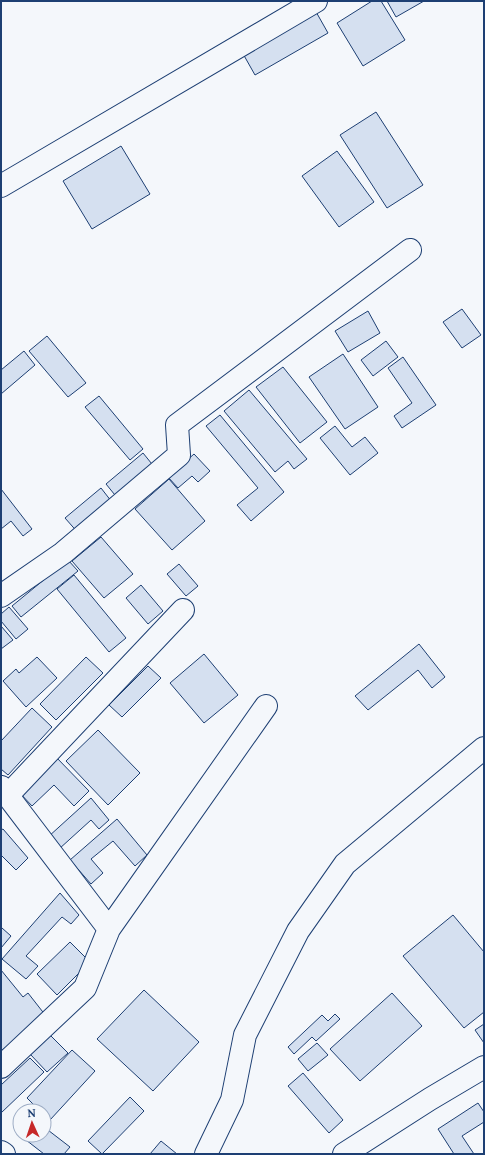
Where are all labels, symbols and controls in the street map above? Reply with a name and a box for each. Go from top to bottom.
north arrow [12,1103,52,1143]
text: N [27,1106,37,1120]

